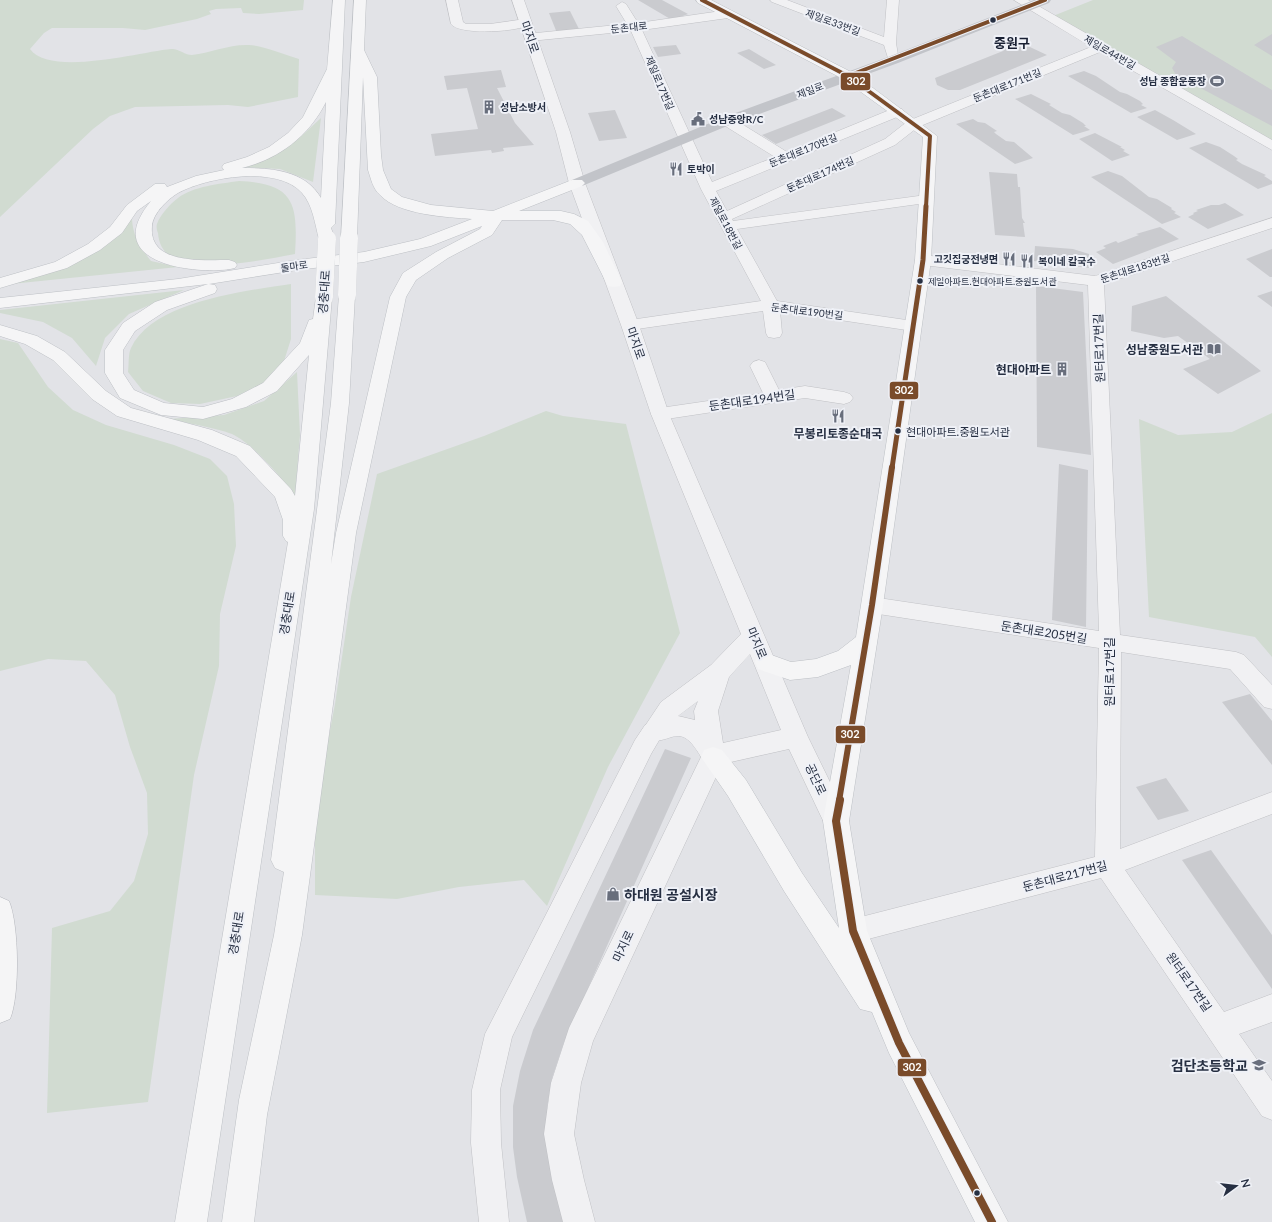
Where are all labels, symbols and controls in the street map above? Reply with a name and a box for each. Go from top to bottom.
street label: 제일로33번길 [804,7,862,37]
unlabelled marker [988,15,998,25]
street label: 마지로 [518,19,542,55]
street label: 둔촌대로 [610,19,648,35]
street label: 제일로44번길 [1082,32,1138,72]
district label: 중원구 [994,35,1030,51]
street label: 제일로17번길 [643,54,677,112]
street label: 둔촌대로171번길 [971,66,1043,104]
line badge: 302 [840,72,871,91]
sports icon: 성남 종합운동장 [1209,73,1225,89]
text: 302 [846,74,866,87]
place label: 성남 종합운동장 [1139,75,1206,87]
street label: 제일로 [795,79,825,101]
building icon: 성남소방서 [481,99,497,115]
place label: 성남소방서 [500,101,546,113]
public building icon: 성남중앙R/C [690,111,706,127]
place label: 성남중앙R/C [709,113,764,125]
street label: 둔촌대로170번길 [767,131,839,169]
street label: 둔촌대로174번길 [784,154,856,194]
restaurant icon: 토박이 [668,161,684,177]
place label: 토박이 [687,163,715,175]
street label: 제일로18번길 [707,195,745,251]
restaurant icon: 고깃집궁전냉면 [1001,251,1017,267]
street label: 둔촌대로183번길 [1099,251,1171,285]
place label: 고깃집궁전냉면 [934,253,998,265]
restaurant icon: 복이네 칼국수 [1019,253,1035,269]
place label: 복이네 칼국수 [1038,255,1096,267]
street label: 돌마로 [279,258,309,274]
street label: 경충대로 [315,269,333,315]
marker: 제일아파트.현대아파트.중원도서관 [915,276,925,286]
place label: 제일아파트.현대아파트.중원도서관 [928,276,1057,287]
street label: 둔촌대로190번길 [770,301,844,321]
street label: 원터로17번길 [1090,313,1108,383]
street label: 마지로 [624,325,648,361]
library icon: 성남중원도서관 [1206,341,1222,357]
place label: 성남중원도서관 [1126,342,1203,357]
building icon: 현대아파트 [1054,361,1070,377]
place label: 현대아파트 [996,362,1051,377]
line badge: 302 [889,381,919,400]
text: 302 [894,383,914,396]
street label: 둔촌대로194번길 [708,387,796,413]
restaurant icon: 무봉리토종순대국 [830,408,846,424]
place label: 현대아파트.중원도서관 [906,425,1010,438]
place label: 무봉리토종순대국 [794,426,882,441]
marker: 현대아파트.중원도서관 [893,426,903,436]
street label: 경충대로 [276,590,298,636]
street label: 둔촌대로205번길 [1000,618,1088,646]
street label: 마지로 [744,625,770,661]
street label: 원터로17번길 [1102,637,1117,707]
line badge: 302 [835,725,866,744]
text: 302 [840,727,860,740]
street label: 공단로 [802,761,830,797]
street label: 둔촌대로217번길 [1021,857,1109,895]
shop icon: 하대원 공설시장 [605,886,621,902]
place label: 하대원 공설시장 [624,886,718,903]
street label: 경충대로 [225,910,247,956]
street label: 마지로 [609,928,637,964]
street label: 원터로17번길 [1163,949,1215,1015]
place label: 검단초등학교 [1171,1057,1248,1074]
school or university icon: 검단초등학교 [1251,1057,1267,1073]
line badge: 302 [897,1058,927,1077]
text: 302 [902,1060,922,1073]
north arrow [1216,1166,1256,1206]
text: N [1239,1178,1254,1189]
unlabelled marker [972,1188,982,1198]

